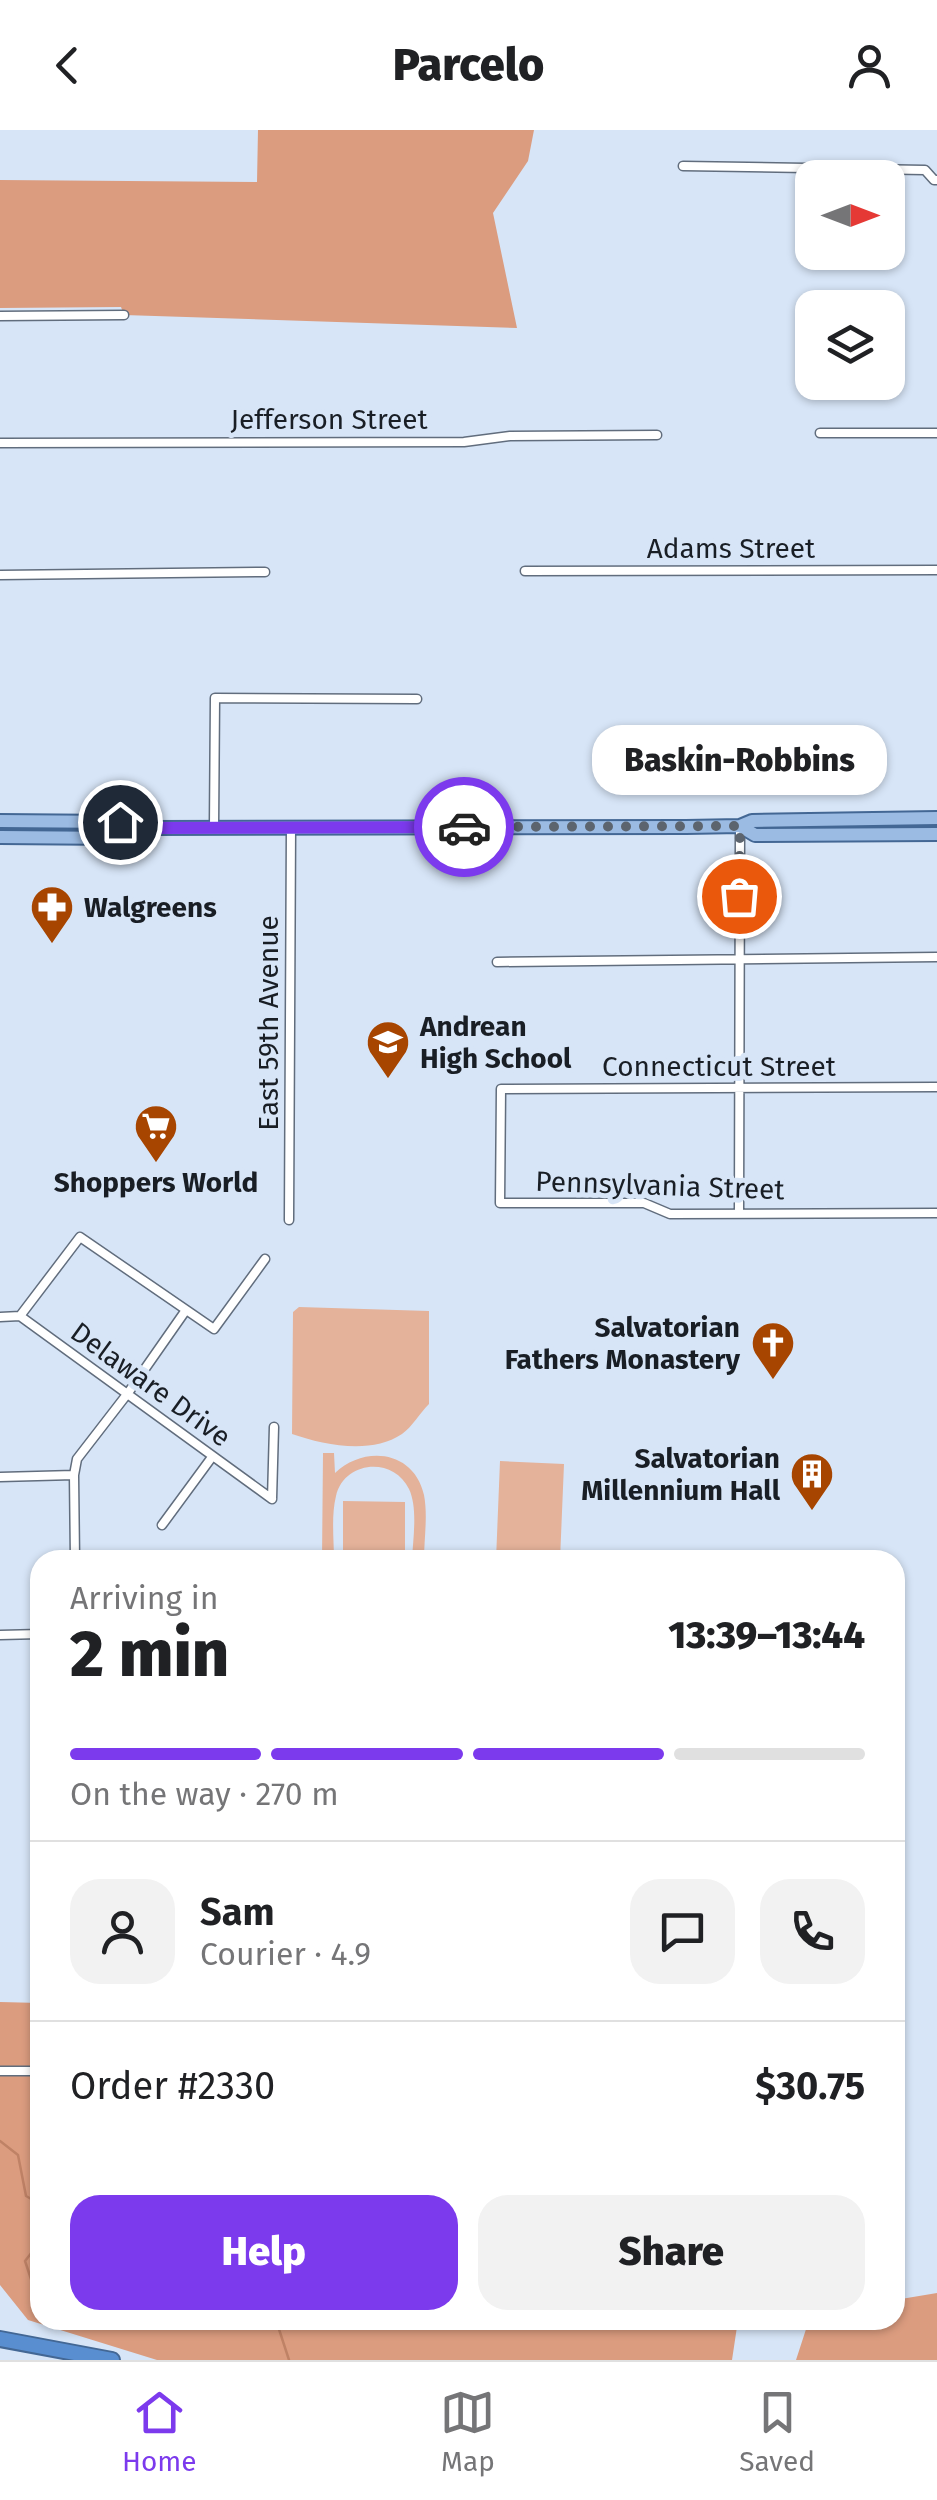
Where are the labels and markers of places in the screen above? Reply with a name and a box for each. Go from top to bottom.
callout: Baskin-Robbins [592,726,886,796]
pin [78,780,163,865]
pin [697,854,782,939]
pharmacy icon: Walgreens [29,884,75,945]
place label: Walgreens [84,891,217,924]
place label: Andrean High School [419,1010,572,1075]
school or university icon: Andrean High School [365,1019,411,1080]
supermarket icon: Shoppers World [133,1103,179,1164]
place label: Shoppers World [54,1166,258,1199]
place label: Salvatorian Fathers Monastery [505,1311,740,1376]
church icon: Salvatorian Fathers Monastery [750,1320,796,1381]
place label: Salvatorian Millennium Hall [581,1442,781,1507]
building icon: Salvatorian Millennium Hall [789,1451,835,1512]

